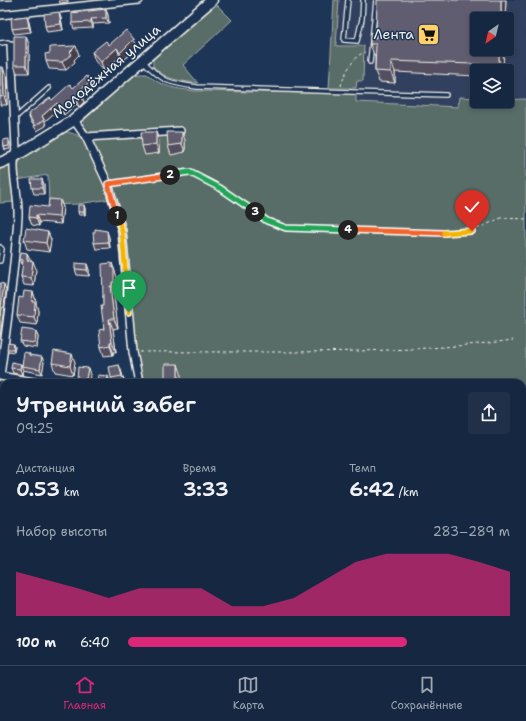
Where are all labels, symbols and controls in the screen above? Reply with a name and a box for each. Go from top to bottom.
north arrow [470,12,514,56]
map controls [470,12,514,108]
street label: Молодёжная улица [48,20,164,122]
supermarket icon: Лента [416,21,442,47]
place label: Лента [373,25,414,43]
button: layers [470,64,514,108]
pin: 2 [160,165,180,185]
text: 2 [166,167,174,182]
pin [455,190,489,231]
icon: check [461,196,483,218]
pin: 3 [245,202,265,222]
text: 3 [251,204,259,219]
pin: 1 [107,206,127,226]
text: 1 [114,208,120,223]
pin: 4 [338,220,358,240]
text: 4 [344,222,352,237]
pin [112,271,146,312]
icon: arrive [118,277,140,299]
text: Утренний забег [16,390,196,419]
button: share [468,392,510,434]
text: 09:25 [16,420,53,437]
text: Дистанция [16,461,75,476]
text: Время [183,461,216,476]
text: Темп [349,461,376,476]
text: 0.53 [16,476,60,502]
text: 3:33 [183,476,229,502]
text: 6:42 [349,476,395,502]
text: km [60,485,79,500]
text: /km [395,485,419,500]
text: Набор высоты [16,523,107,540]
text: 283–289 m [433,523,510,540]
text: 100 m [16,634,56,651]
text: 6:40 [80,634,110,651]
tab: Главная [63,674,106,713]
tab: Карта [233,674,264,713]
tab: Сохранённые [391,674,463,713]

